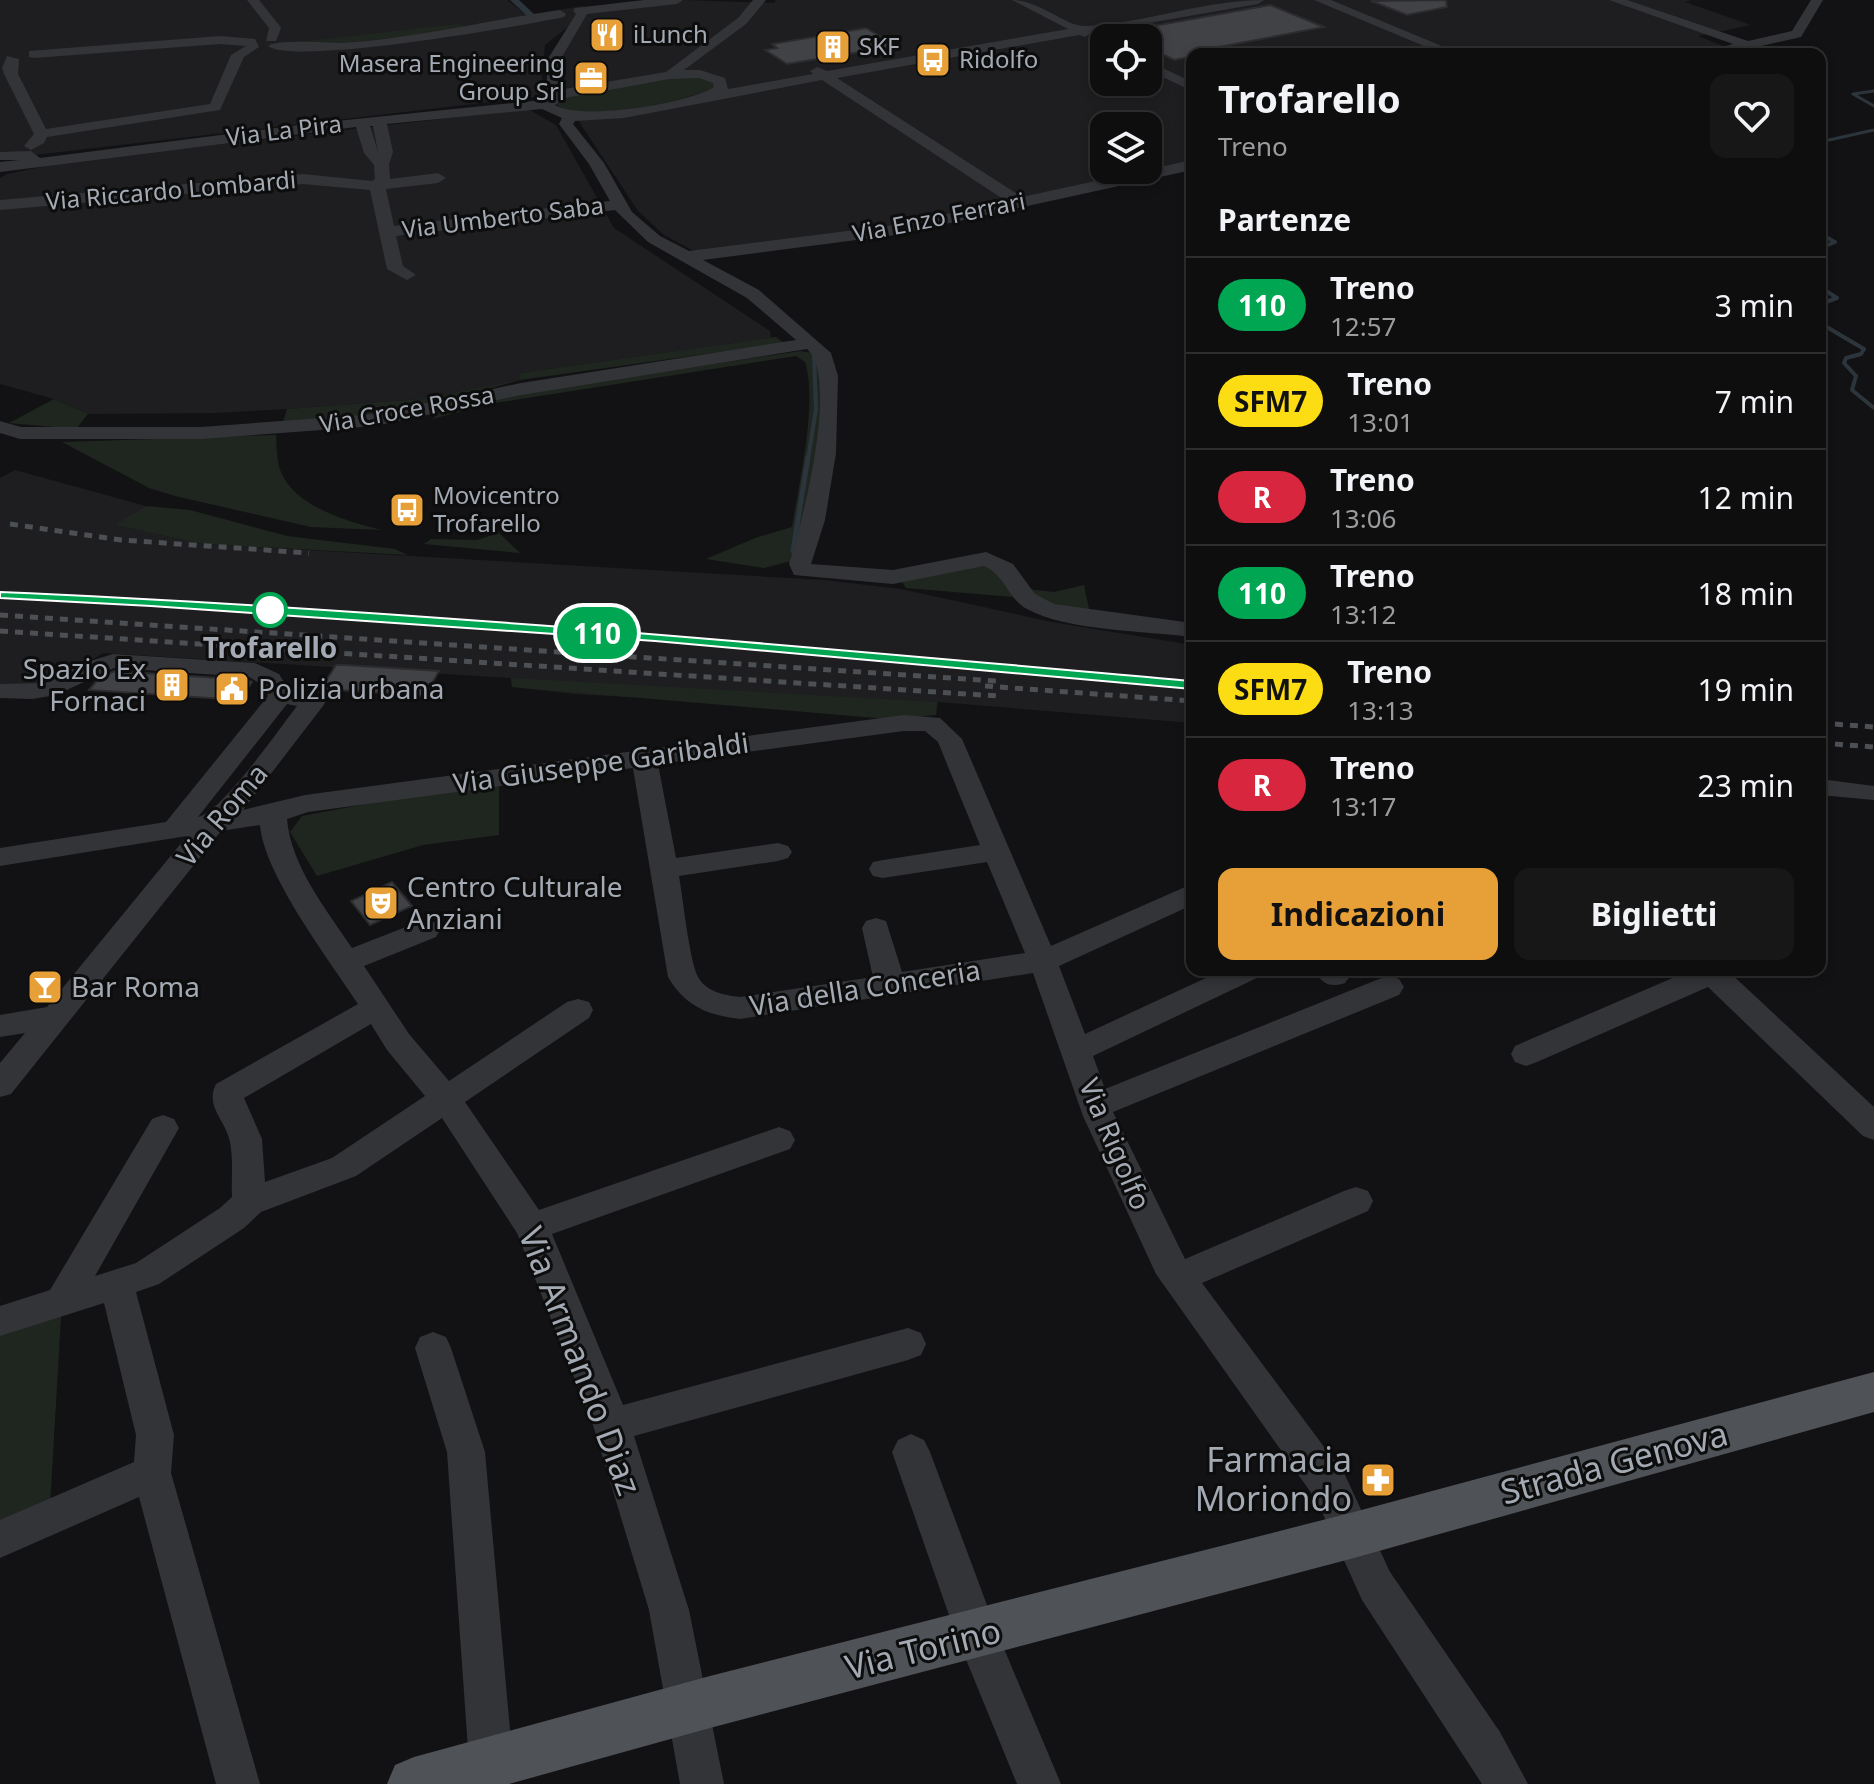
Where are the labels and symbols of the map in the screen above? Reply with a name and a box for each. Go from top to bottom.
restaurant icon: iLunch [588,16,626,54]
place label: iLunch [633,17,708,50]
building icon: SKF [814,28,852,66]
place label: SKF [859,29,900,62]
bus stop icon: Ridolfo [914,41,952,79]
place label: Ridolfo [959,42,1038,75]
place label: Masera Engineering Group Srl [339,46,565,107]
office icon: Masera Engineering Group Srl [572,59,610,97]
street label: Via La Pira [224,106,343,153]
street label: Via Riccardo Lombardi [44,162,297,217]
street label: Via Enzo Ferrari [849,184,1028,249]
street label: Via Umberto Saba [400,188,605,245]
street label: Via Croce Rossa [317,377,497,440]
place label: Movicentro Trofarello [433,478,560,539]
bus stop icon: Movicentro Trofarello [388,491,426,529]
marker: Trofarello [253,593,287,627]
line badge: 110 [551,607,643,659]
place label: Trofarello [203,628,337,666]
place label: Spazio Ex Fornaci [23,649,146,719]
building icon: Spazio Ex Fornaci [153,666,191,704]
place label: Polizia urbana [258,669,445,707]
public building icon: Polizia urbana [213,670,251,708]
street label: Via Giuseppe Garibaldi [451,722,751,802]
street label: Via Roma [167,755,275,874]
place label: Centro Culturale Anziani [407,867,623,937]
theatre icon: Centro Culturale Anziani [362,884,400,922]
street label: Via della Conceria [747,950,983,1024]
place label: Bar Roma [71,967,200,1005]
bar icon: Bar Roma [26,968,64,1006]
street label: Via Rigolfo [1071,1072,1161,1215]
street label: Via Armando Diaz [509,1220,653,1501]
street label: Strada Genova [1495,1410,1732,1514]
place label: Farmacia Moriondo [1195,1436,1352,1521]
pharmacy icon: Farmacia Moriondo [1359,1461,1397,1499]
street label: Via Torino [840,1607,1005,1690]

